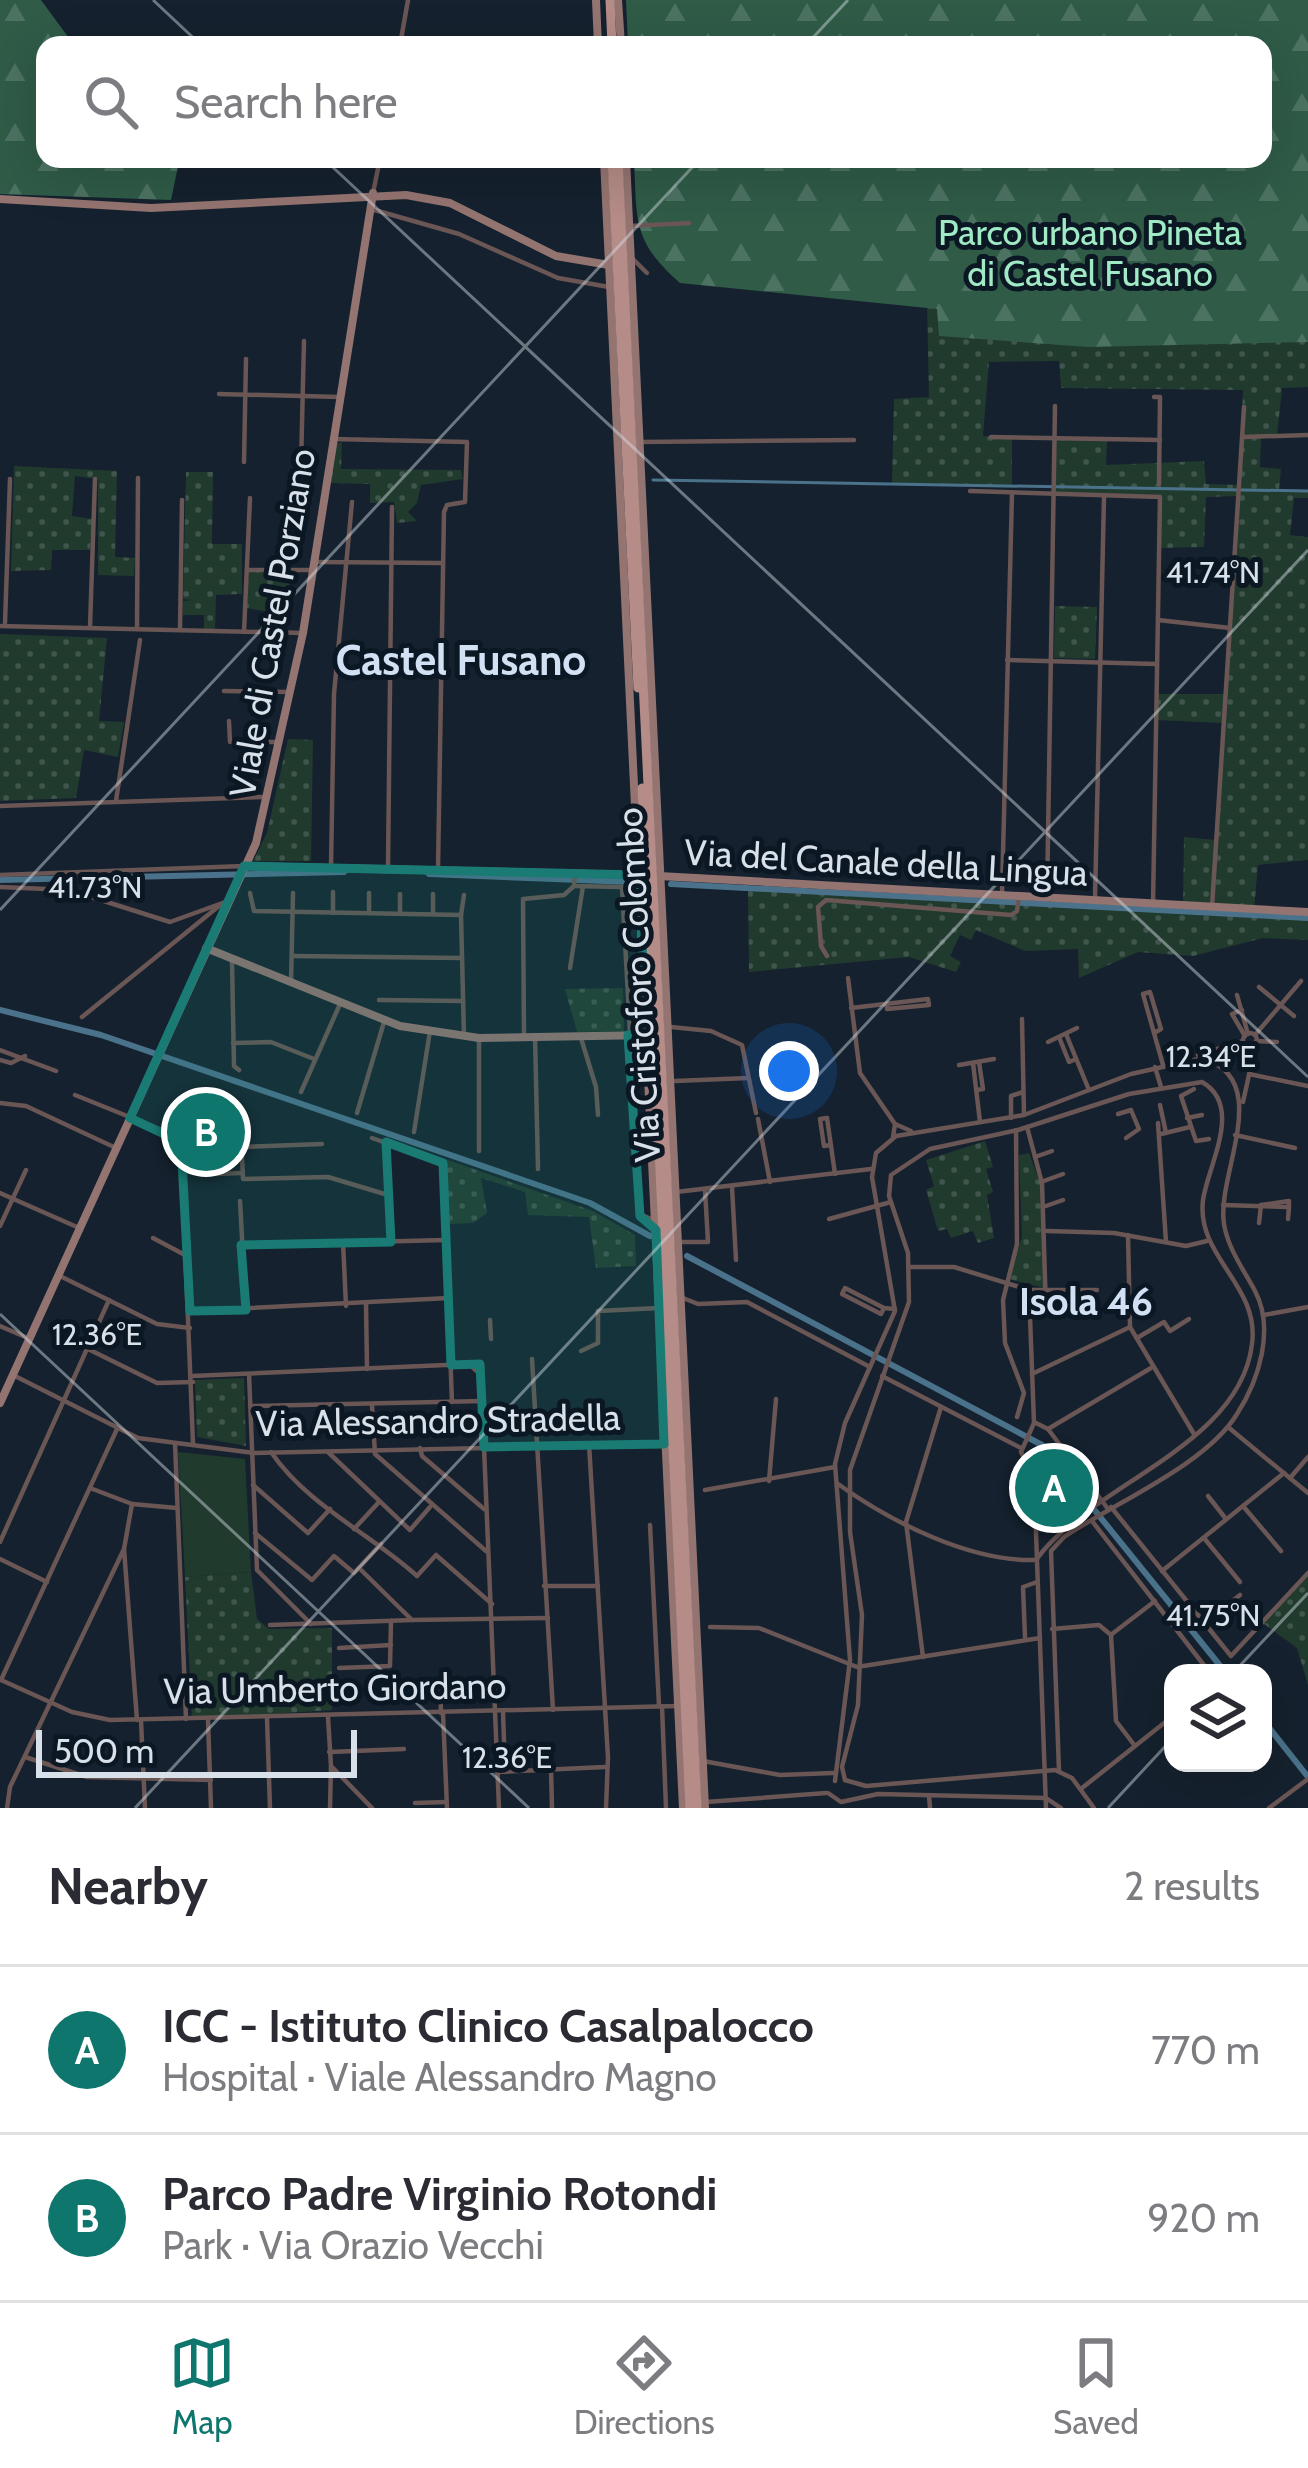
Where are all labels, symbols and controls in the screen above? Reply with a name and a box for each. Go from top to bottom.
search box [36,36,1272,168]
icon: search [78,69,144,135]
text: Search here [174,75,398,129]
park label: Parco urbano Pineta di Castel Fusano [938,210,1242,295]
street label: Viale di Castel Porziano [220,445,324,801]
text: 41.74°N [1166,554,1260,591]
district label: Castel Fusano [336,634,586,686]
street label: Via Cristoforo Colombo [607,807,669,1163]
street label: Via del Canale della Lingua [683,829,1089,895]
text: 41.73°N [48,869,142,906]
text: 12.34°E [1166,1038,1256,1075]
your location [759,1041,819,1101]
pin: B [167,1087,245,1177]
district label: Isola 46 [1019,1277,1153,1325]
text: 12.36°E [52,1316,142,1353]
street label: Via Alessandro Stradella [255,1395,621,1445]
pin: A [1015,1443,1093,1533]
text: 41.75°N [1166,1597,1260,1634]
street label: Via Umberto Giordano [163,1663,507,1713]
map controls [1164,1664,1272,1772]
button: layers [1164,1664,1272,1772]
scale bar [36,1724,357,1777]
text: 500 m [54,1731,154,1771]
text: 12.36°E [462,1739,552,1776]
text: Nearby [48,1855,208,1917]
text: 2 results [1124,1862,1260,1910]
text: ICC - Istituto Clinico Casalpalocco [162,1999,814,2053]
text: A [75,2026,99,2074]
text: 770 m [1151,2026,1260,2074]
text: Hospital · Viale Alessandro Magno [162,2053,717,2101]
text: Parco Padre Virginio Rotondi [162,2167,717,2221]
text: B [75,2194,99,2242]
text: 920 m [1147,2194,1260,2242]
text: Park · Via Orazio Vecchi [162,2221,544,2269]
tab: Map [169,2330,235,2442]
tab: Directions [574,2330,715,2442]
tab: Saved [1053,2330,1139,2442]

